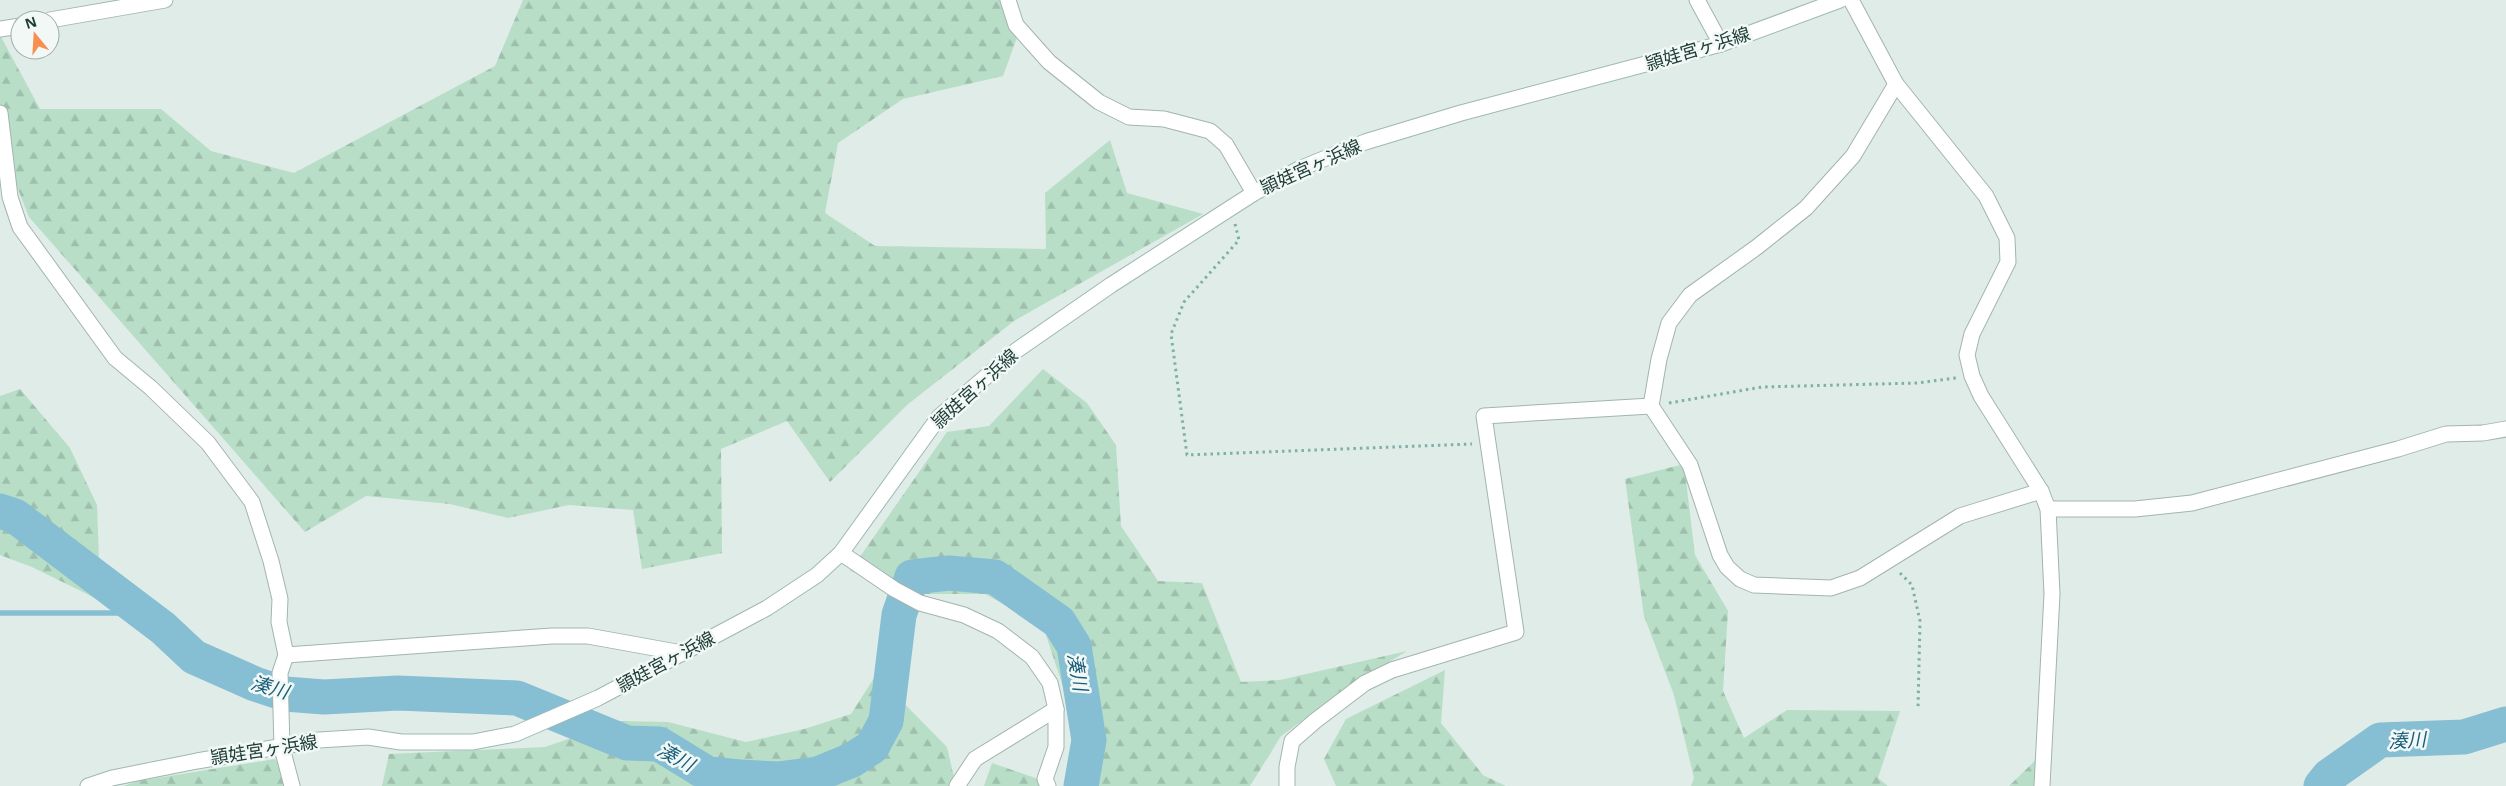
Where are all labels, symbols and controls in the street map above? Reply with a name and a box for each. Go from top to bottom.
north arrow [10,10,60,60]
text: N [22,11,39,33]
street label: 頴娃宮ヶ浜線 [1643,21,1753,75]
street label: 頴娃宮ヶ浜線 [1256,133,1365,199]
street label: 頴娃宮ヶ浜線 [926,343,1022,433]
street label: 頴娃宮ヶ浜線 [612,625,719,697]
water label: 湊川 [1062,651,1094,695]
water label: 湊川 [248,669,294,705]
water label: 湊川 [2387,726,2429,754]
street label: 頴娃宮ヶ浜線 [209,729,319,769]
water label: 湊川 [653,737,701,778]

